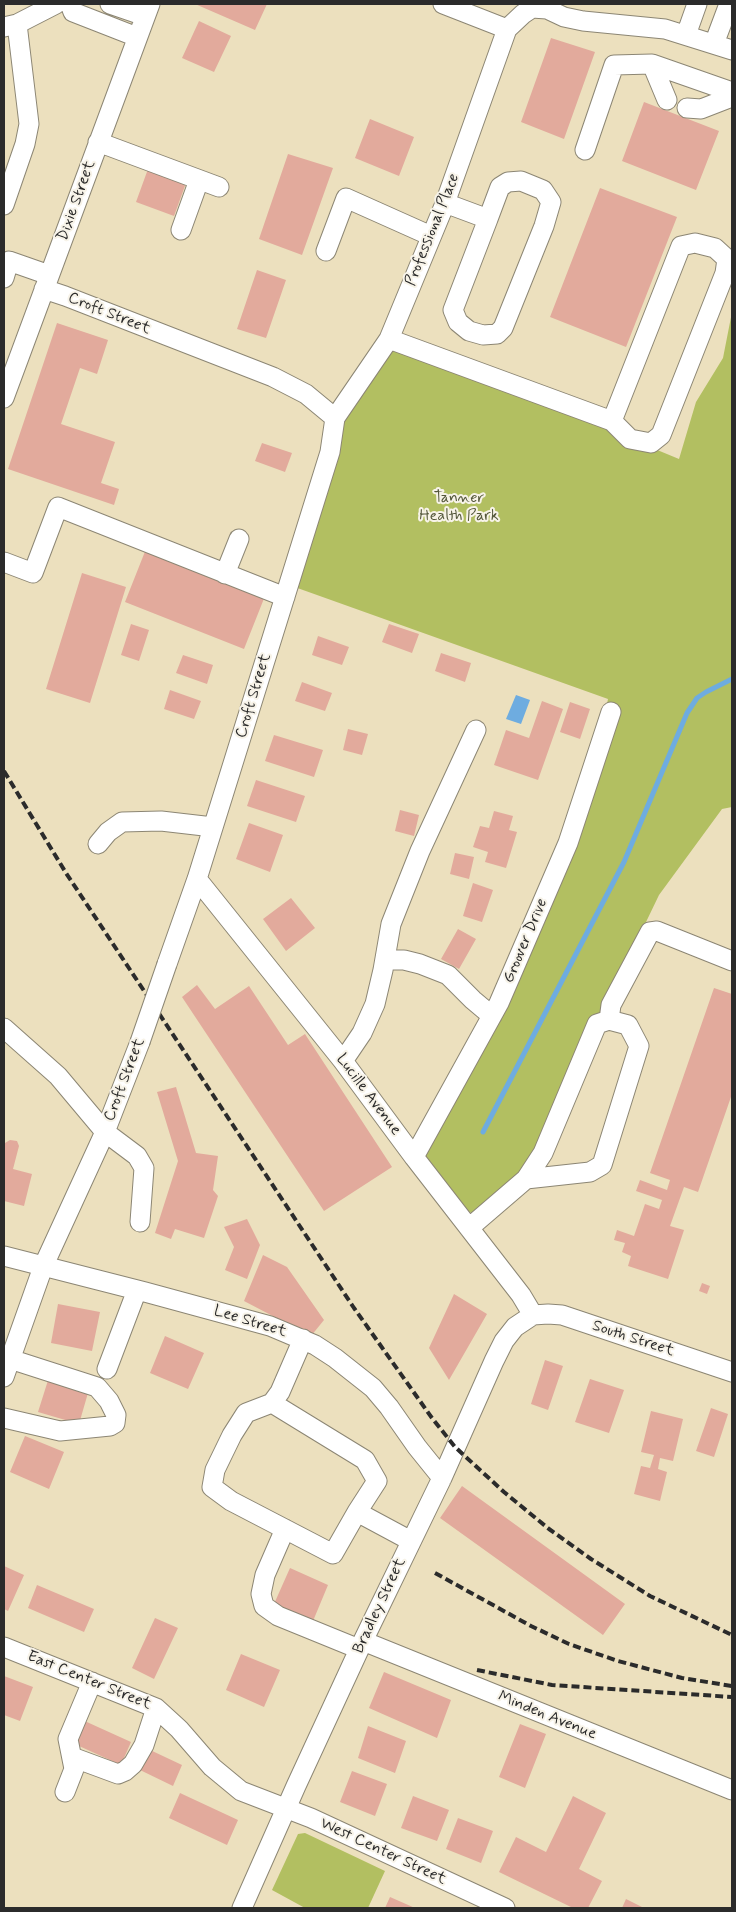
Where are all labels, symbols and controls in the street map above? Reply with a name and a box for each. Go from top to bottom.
street label: Dixie Street [54,158,100,244]
street label: Professional Place [402,171,464,289]
street label: Croft Street [65,289,153,339]
park label: Tanner Health Park [419,489,499,527]
street label: Croft Street [232,652,276,740]
street label: Groover Drive [500,896,552,986]
street label: Croft Street [100,1036,150,1124]
street label: Lucille Avenue [331,1051,405,1139]
street label: Lee Street [211,1302,289,1342]
street label: South Street [590,1317,676,1361]
street label: Bradley Street [349,1555,411,1657]
street label: East Center Street [24,1647,154,1715]
street label: Minden Avenue [495,1687,599,1745]
street label: West Center Street [317,1814,449,1890]

